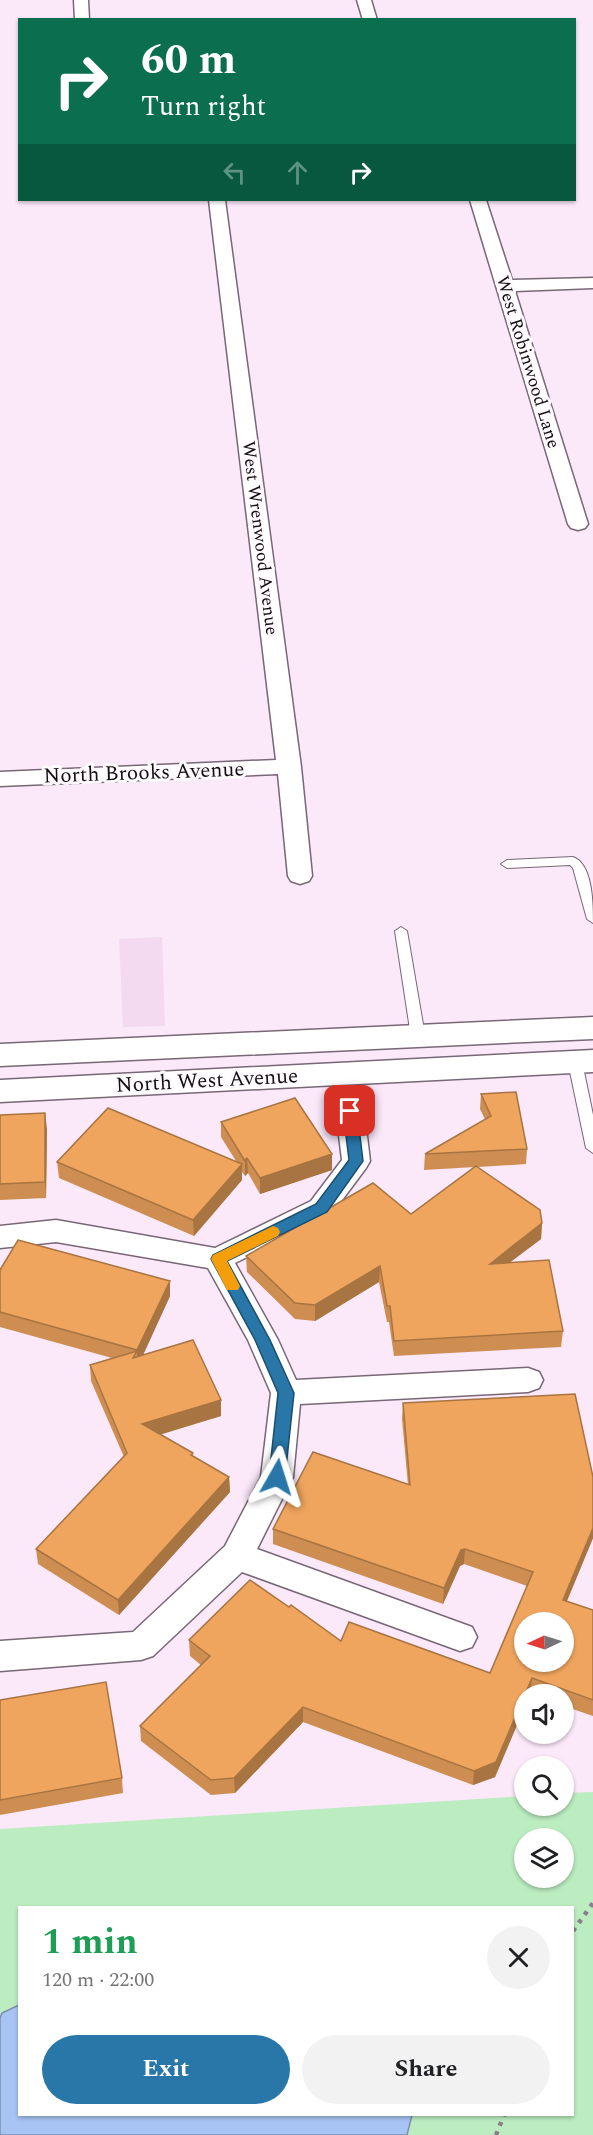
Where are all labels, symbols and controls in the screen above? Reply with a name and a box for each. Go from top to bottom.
text: 60 m [141,29,236,92]
icon: right [42,42,120,120]
text: Turn right [141,86,266,128]
icon: left [218,156,251,189]
icon: ahead [281,156,314,189]
icon: right [344,156,377,189]
street label: West Robinwood Lane [489,272,567,452]
street label: West Wrenwood Avenue [235,439,285,637]
street label: North Brooks Avenue [43,753,245,793]
street label: North West Avenue [115,1060,299,1102]
pin [324,1085,375,1136]
icon: arrive [333,1094,366,1127]
position arrow [245,1445,309,1509]
north arrow [514,1612,574,1672]
map controls [514,1612,574,1888]
button: sound [514,1684,574,1744]
button: search [514,1756,574,1816]
button: layers [514,1828,574,1888]
text: 1 min [42,1915,138,1970]
button: close [487,1926,550,1989]
text: 120 m · 22:00 [42,1965,154,1995]
button: Exit [42,2035,290,2104]
button: Share [302,2035,550,2104]

